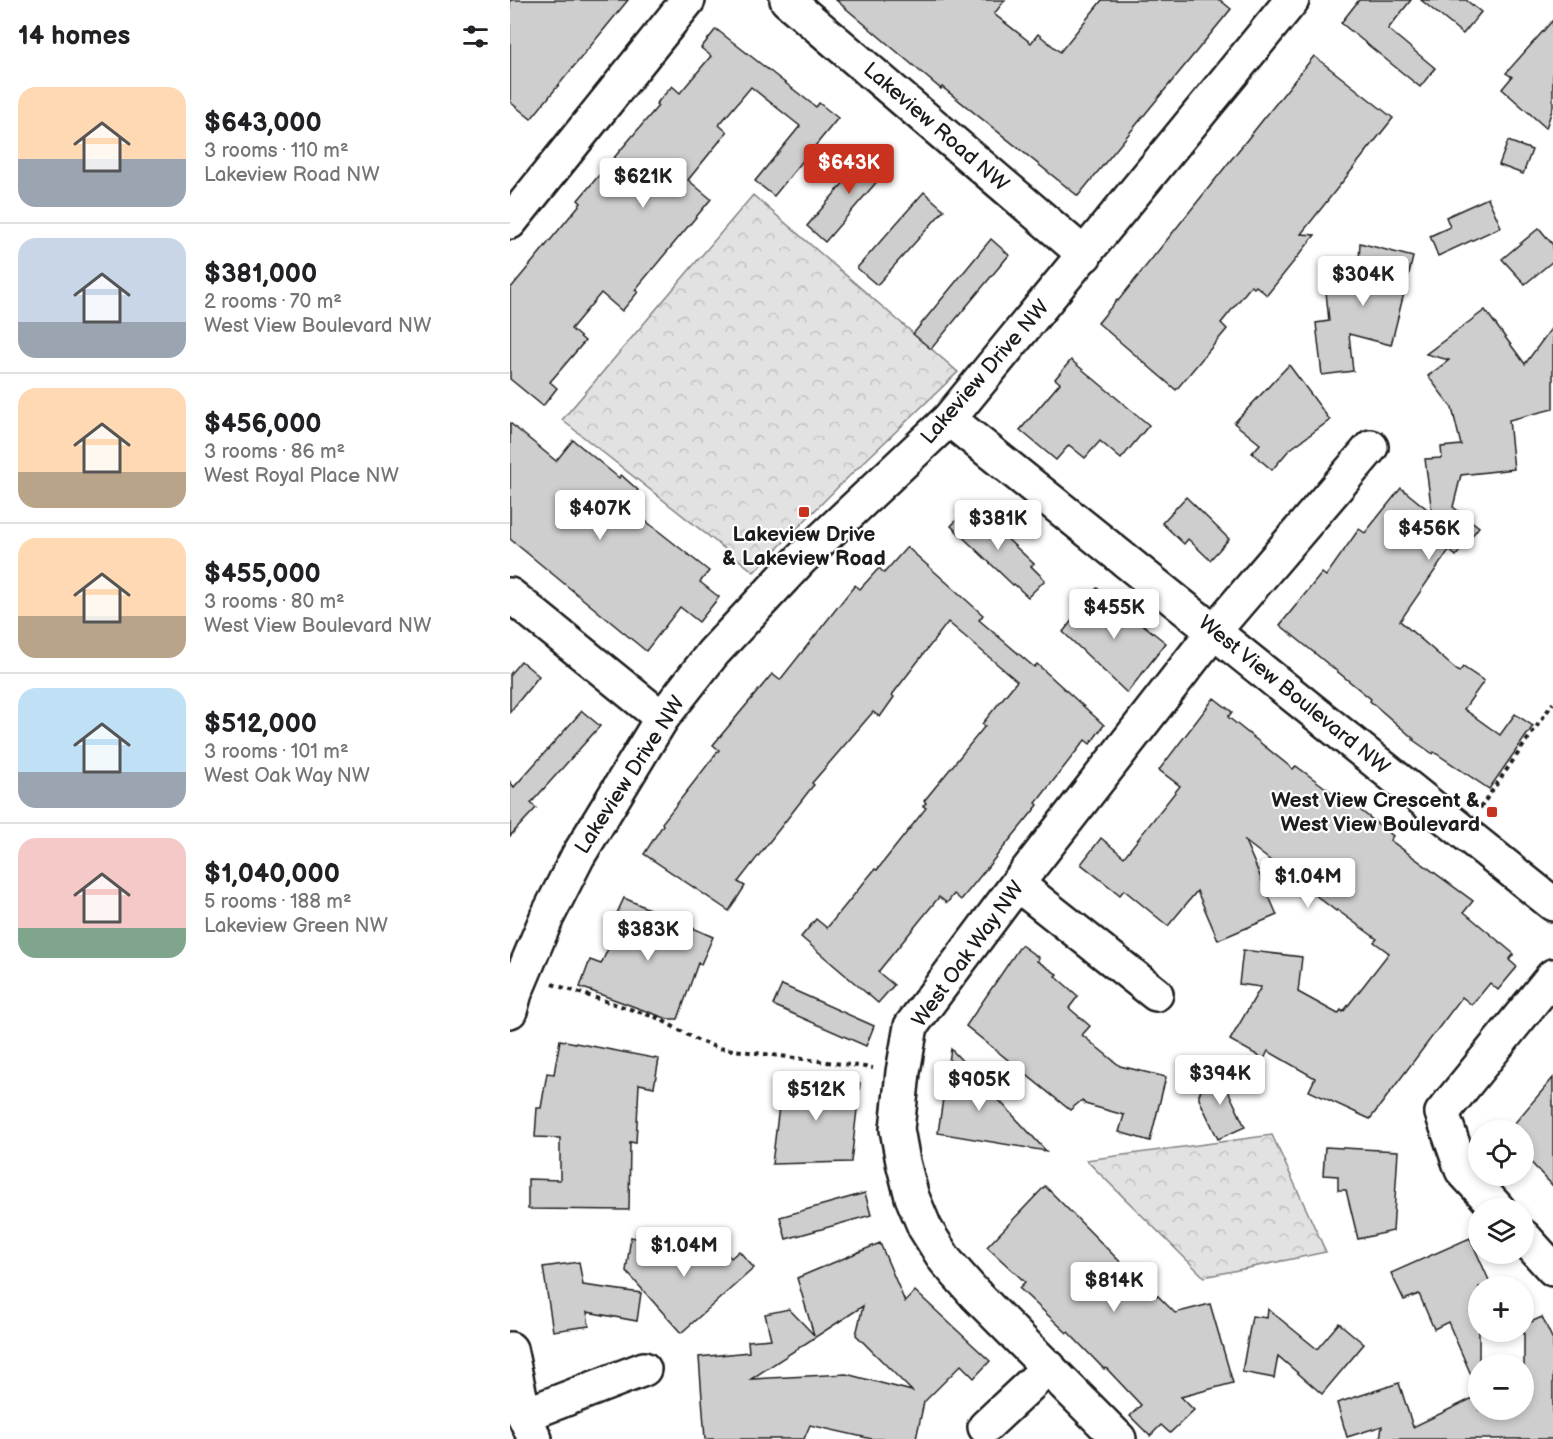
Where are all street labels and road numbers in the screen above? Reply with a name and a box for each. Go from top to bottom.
street label: Lakeview Road NW [858,57,1014,197]
street label: Lakeview Drive NW [916,295,1054,449]
street label: West View Boulevard NW [1193,610,1395,780]
street label: Lakeview Drive NW [570,691,690,859]
street label: West Oak Way NW [907,876,1029,1032]

